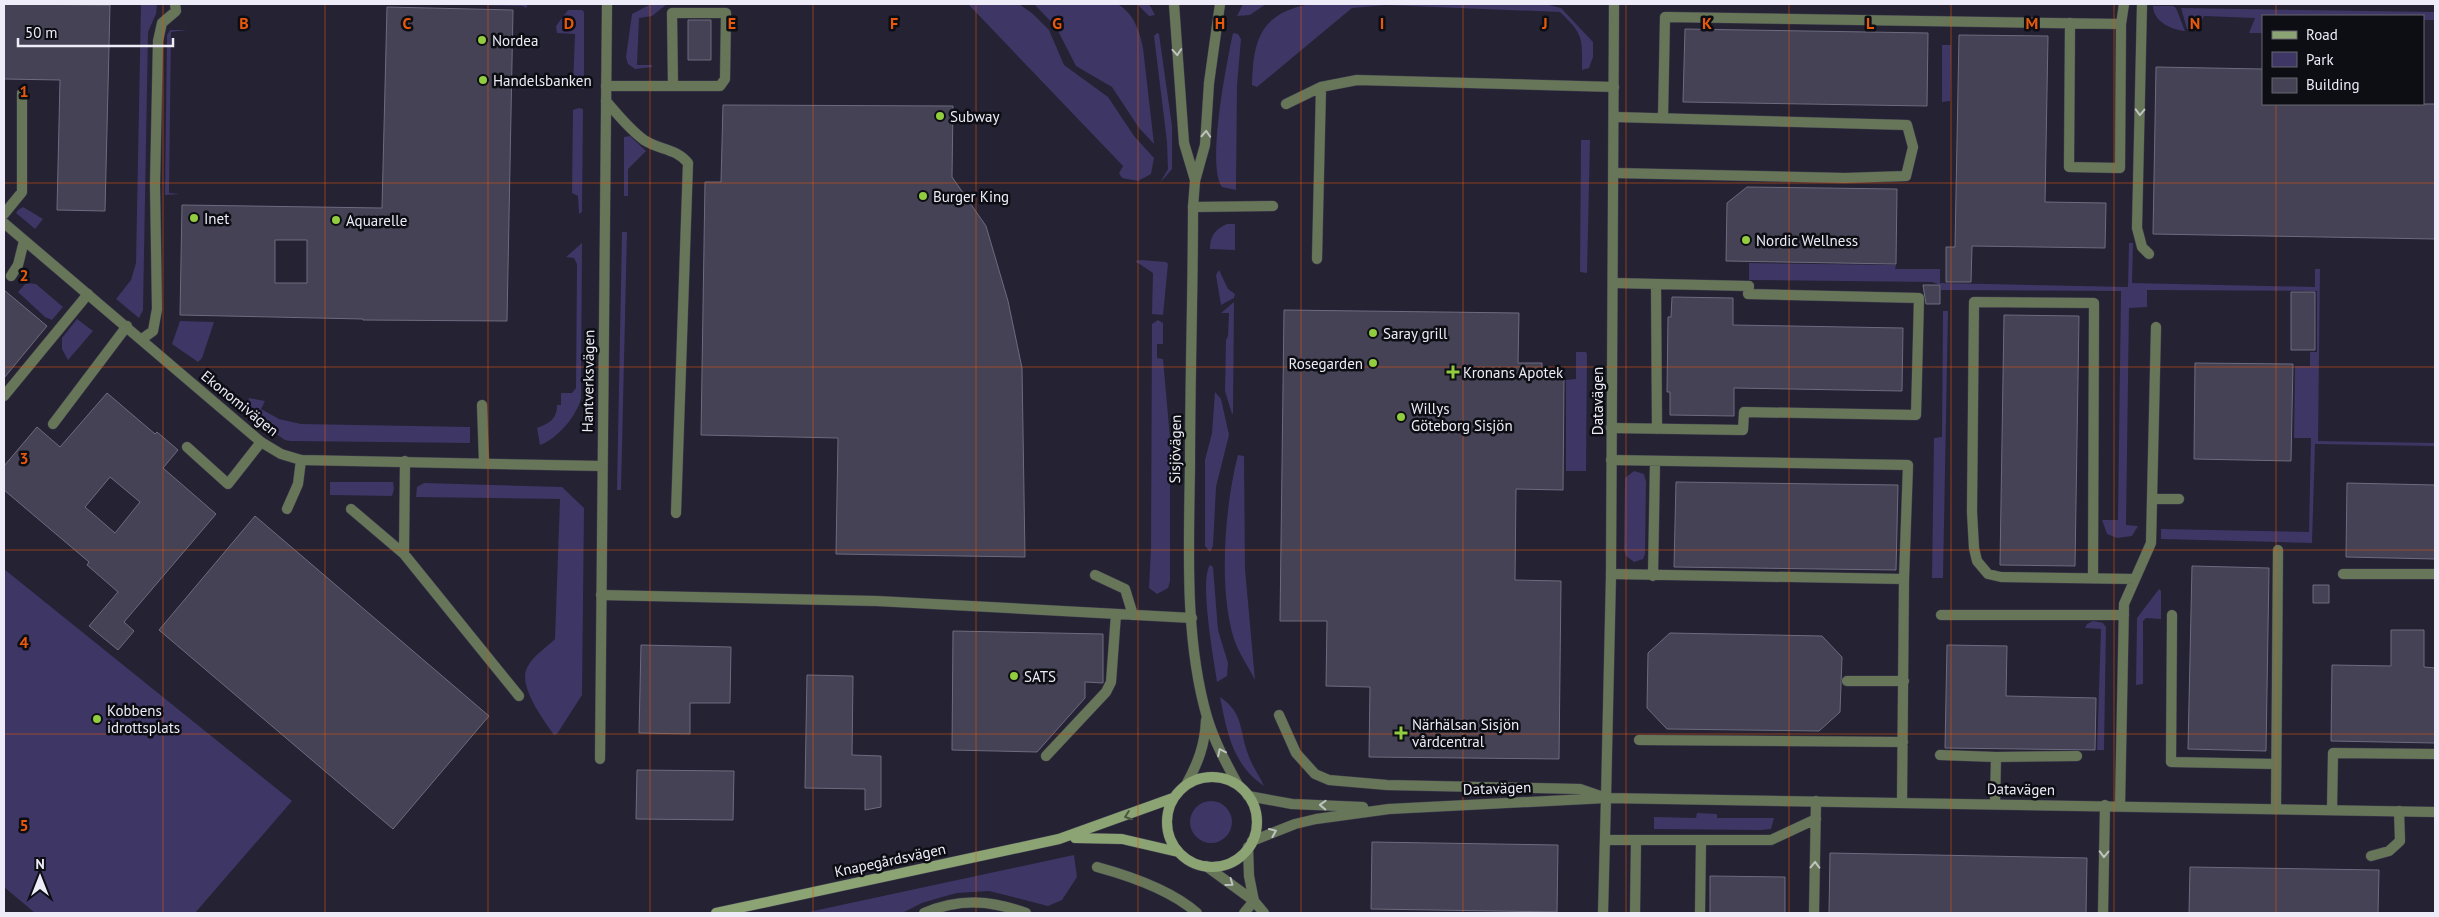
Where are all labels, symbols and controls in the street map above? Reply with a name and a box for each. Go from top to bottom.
text: B [239,13,249,33]
text: C [403,13,412,33]
text: D [564,13,574,33]
text: E [728,13,736,33]
text: F [890,13,898,33]
text: G [1052,13,1062,33]
text: H [1215,13,1225,33]
text: I [1380,13,1384,33]
text: J [1541,13,1548,33]
text: K [1702,13,1712,33]
text: L [1866,13,1875,33]
text: M [2026,13,2038,33]
text: N [2190,13,2200,33]
scale bar [18,15,172,47]
legend [2262,15,2424,105]
text: 50 m [25,23,58,42]
text: Road [2306,25,2338,44]
place label: Nordea [492,31,538,50]
marker: Nordea [476,34,488,46]
one-way arrow [1171,49,1182,57]
text: Park [2306,50,2334,69]
place label: Handelsbanken [493,71,592,90]
marker: Handelsbanken [477,74,489,86]
text: Building [2306,75,2360,94]
text: 1 [19,81,29,101]
place label: Subway [950,107,999,126]
one-way arrow [2134,108,2145,116]
marker: Subway [934,110,946,122]
one-way arrow [1200,130,1211,138]
place label: Burger King [933,187,1009,206]
marker: Burger King [917,190,929,202]
place label: Inet [204,209,229,228]
place label: Aquarelle [346,211,407,230]
marker: Inet [188,212,200,224]
marker: Aquarelle [330,214,342,226]
place label: Nordic Wellness [1756,231,1858,250]
marker: Nordic Wellness [1740,234,1752,246]
text: 2 [19,265,29,285]
place label: Saray grill [1383,324,1448,343]
marker: Saray grill [1367,327,1379,339]
street label: Hantverksvägen [578,330,598,432]
place label: Rosegarden [1288,354,1363,373]
marker: Rosegarden [1367,357,1379,369]
place label: Kronans Apotek [1463,363,1564,382]
street label: Ekonomivägen [197,366,283,440]
marker: Kronans Apotek [1447,366,1459,378]
street label: Datavägen [1588,367,1607,435]
place label: Willys Göteborg Sisjön [1411,399,1513,435]
marker: Willys Göteborg Sisjön [1395,411,1407,423]
street label: Sisjövägen [1165,414,1185,484]
text: 3 [19,448,29,468]
text: 4 [19,632,29,652]
place label: SATS [1024,667,1056,686]
marker: SATS [1008,670,1020,682]
place label: Kobbens idrottsplats [107,701,180,737]
marker: Kobbens idrottsplats [91,713,103,725]
place label: Närhälsan Sisjön vårdcentral [1412,715,1519,751]
marker: Närhälsan Sisjön vårdcentral [1394,726,1408,740]
one-way arrow [1216,748,1227,757]
street label: Datavägen [1463,777,1531,799]
street label: Datavägen [1987,779,2055,799]
one-way arrow [1319,800,1327,811]
one-way arrow [1124,810,1133,820]
text: 5 [19,815,29,835]
one-way arrow [1268,828,1277,838]
street label: Knapegårdsvägen [833,839,947,881]
one-way arrow [2099,850,2109,858]
north arrow [15,852,65,902]
text: N [35,855,45,873]
one-way arrow [1810,860,1820,868]
one-way arrow [1224,877,1233,887]

